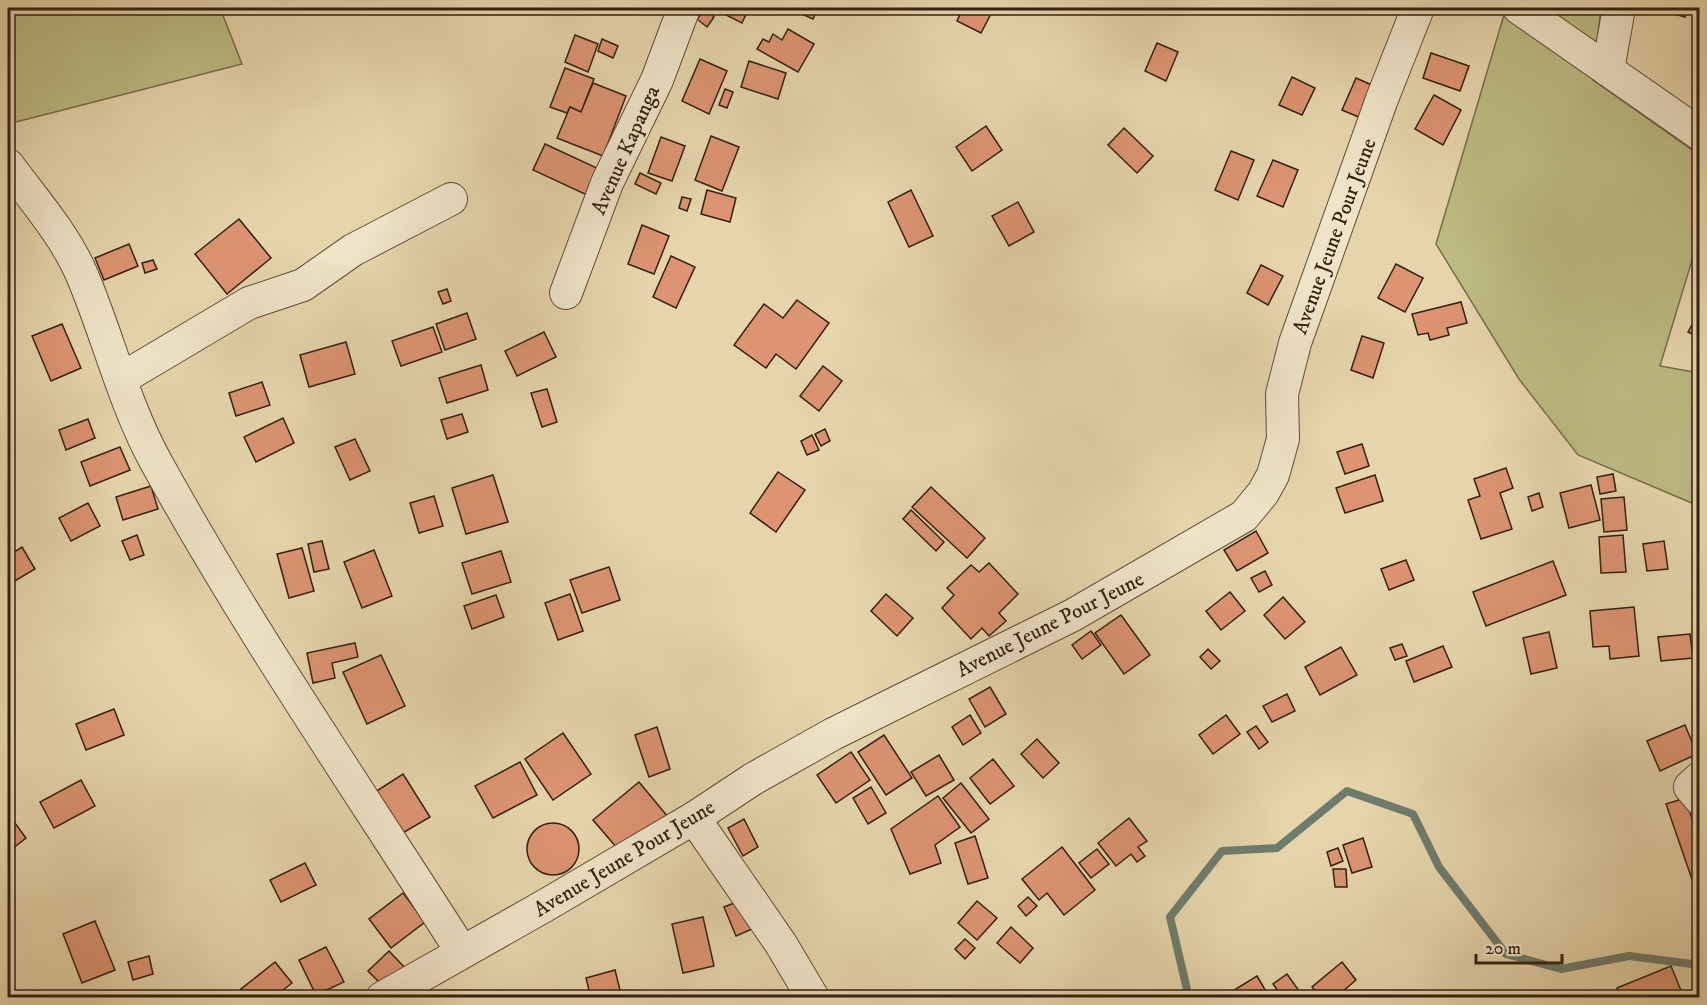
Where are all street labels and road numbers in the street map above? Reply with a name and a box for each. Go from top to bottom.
street label: Avenue Kapanga [586,82,666,219]
street label: Avenue Jeune Pour Jeune [1287,134,1383,338]
street label: Avenue Jeune Pour Jeune [952,566,1149,683]
street label: Avenue Jeune Pour Jeune [529,794,720,923]

